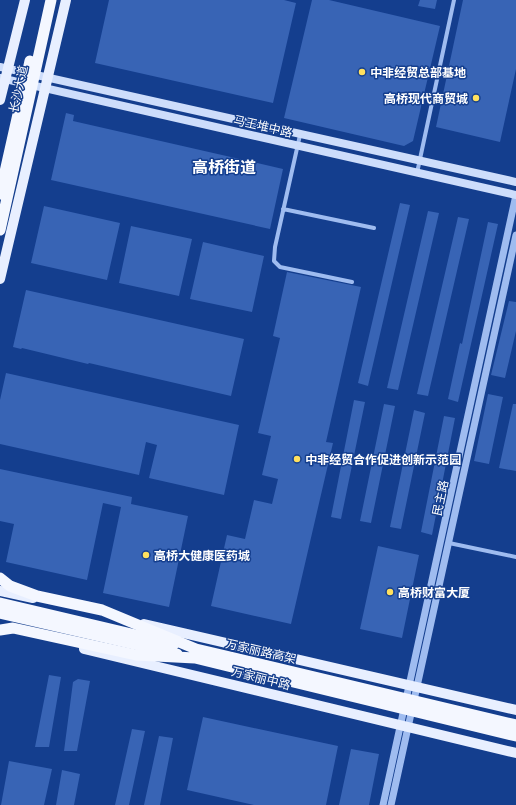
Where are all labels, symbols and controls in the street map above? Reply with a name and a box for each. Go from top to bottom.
street label: 长沙大道 [6,64,30,114]
place label: 中非经贸总部基地 [370,65,466,80]
marker: 中非经贸总部基地 [357,67,367,77]
place label: 高桥现代商贸城 [384,91,468,106]
marker: 高桥现代商贸城 [471,93,481,103]
street label: 马王堆中路 [232,112,294,140]
district label: 高桥街道 [192,157,256,177]
place label: 中非经贸合作促进创新示范园 [305,452,461,467]
marker: 中非经贸合作促进创新示范园 [292,454,302,464]
street label: 民主路 [429,479,451,517]
place label: 高桥大健康医药城 [154,548,250,563]
marker: 高桥大健康医药城 [141,550,151,560]
place label: 高桥财富大厦 [398,585,470,600]
marker: 高桥财富大厦 [385,587,395,597]
street label: 万家丽路高架 [224,636,298,666]
street label: 万家丽中路 [230,663,292,693]

